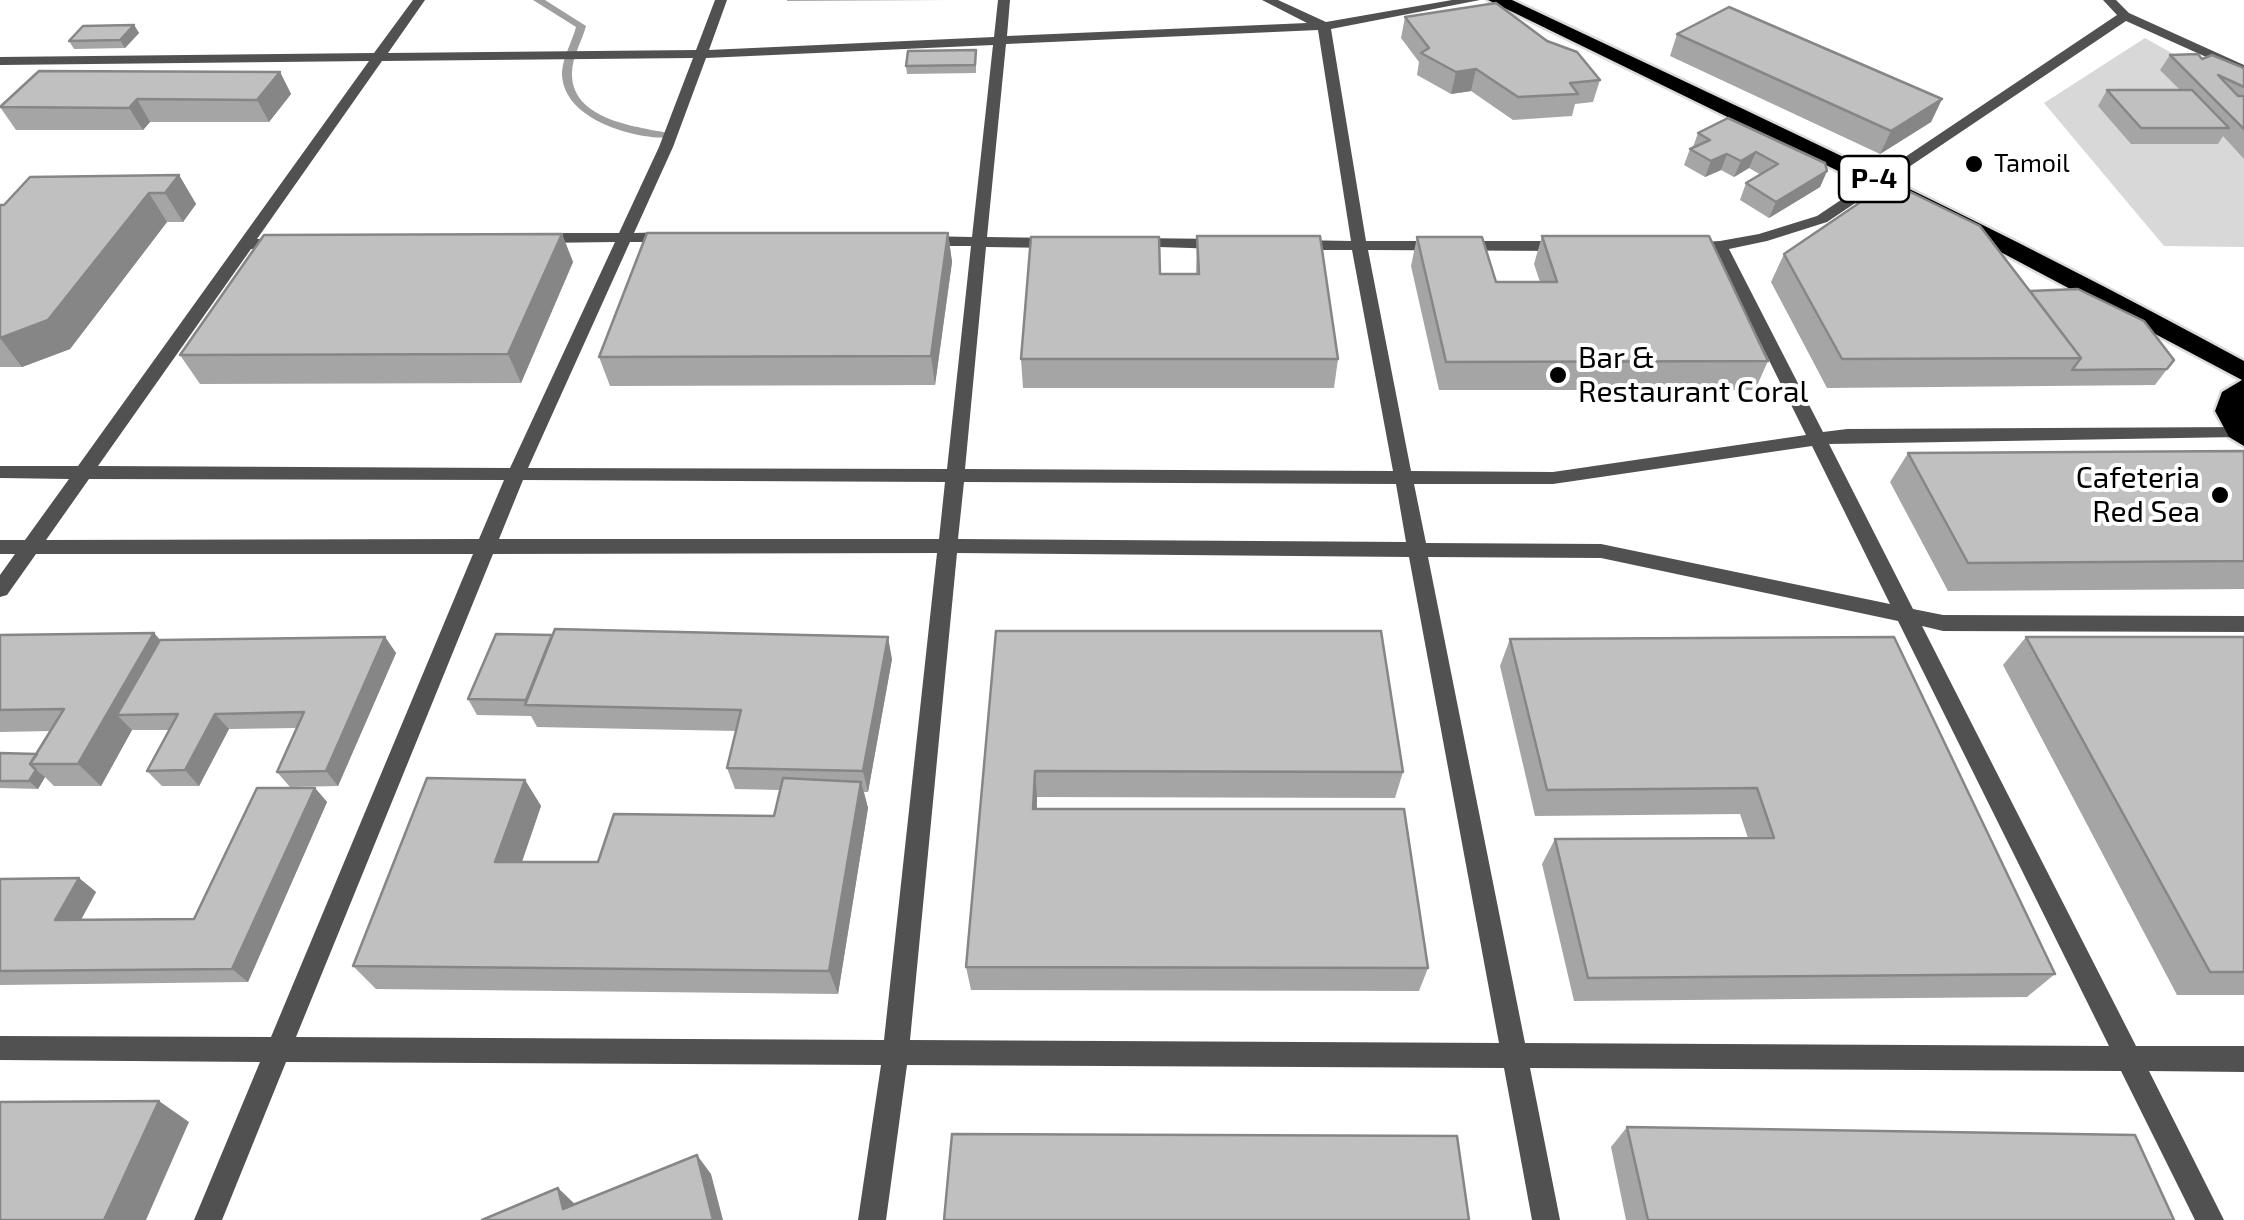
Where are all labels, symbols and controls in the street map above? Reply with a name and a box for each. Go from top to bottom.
place label: Tamoil [1994,149,2070,179]
marker: Tamoil [1963,153,1985,175]
road number: P-4 [1839,156,1909,202]
place label: Bar & Restaurant Coral [1578,340,1808,410]
marker: Bar & Restaurant Coral [1547,364,1569,386]
place label: Cafeteria Red Sea [2076,460,2200,530]
marker: Cafeteria Red Sea [2209,484,2231,506]

